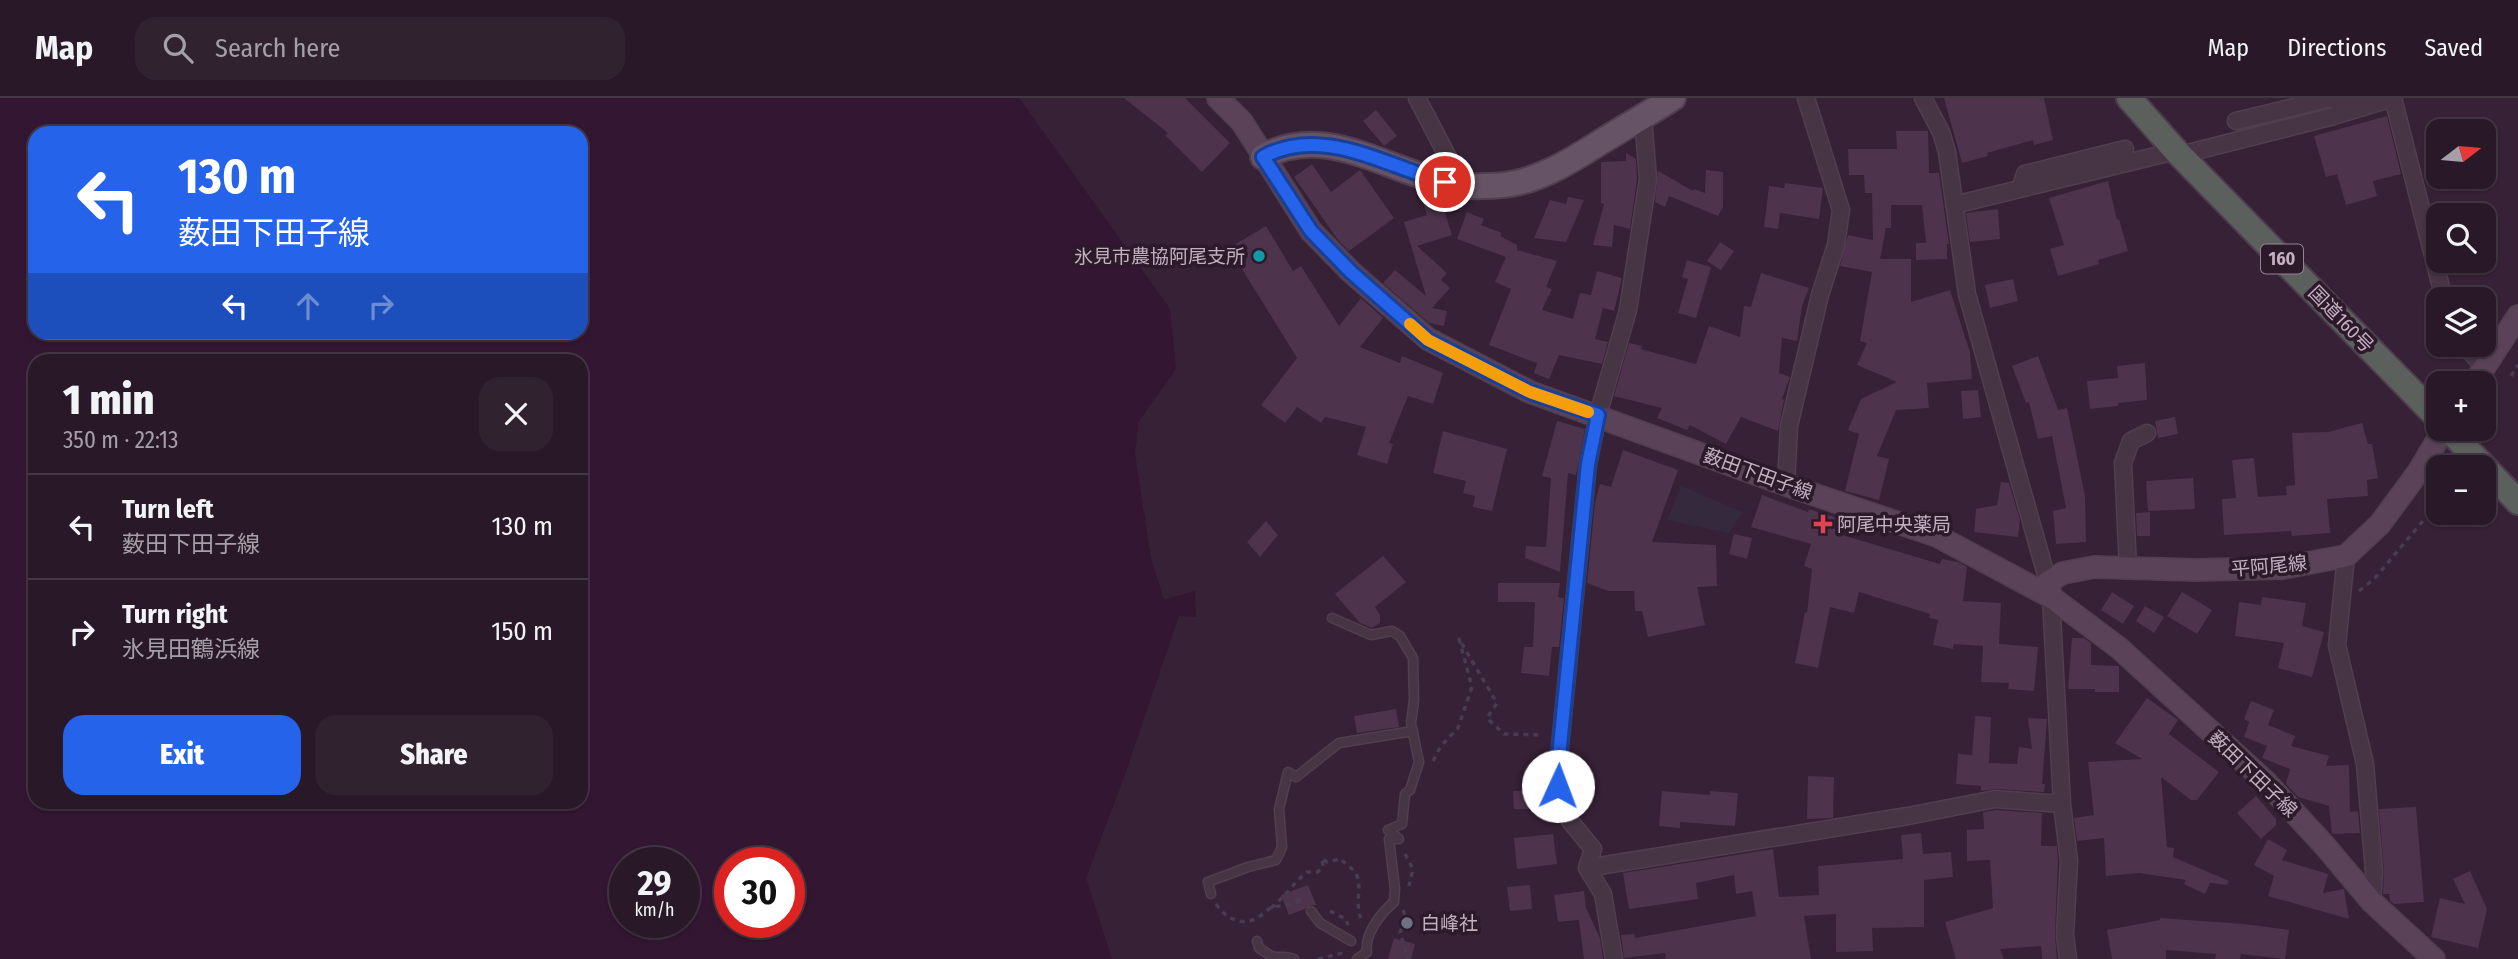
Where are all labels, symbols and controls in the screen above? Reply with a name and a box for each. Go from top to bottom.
search box [135,17,625,80]
text: Map [35,28,93,68]
icon: search [159,29,197,67]
text: Search here [215,33,340,64]
text: Map [2208,34,2249,62]
text: Directions [2287,34,2386,62]
text: Saved [2424,34,2483,62]
north arrow [2426,119,2496,189]
map controls [2426,119,2496,525]
text: 130 m [178,147,296,206]
pin [1415,152,1475,212]
icon: left [63,154,154,245]
icon: arrive [1426,163,1464,201]
button: search [2426,203,2496,273]
text: 薮田下田子線 [178,214,370,252]
road number: 160 [2261,244,2303,274]
place label: 氷見市農協阿尾支所 [1074,245,1245,268]
marker: 氷見市農協阿尾支所 [1251,248,1267,264]
street label: 国道160号 [2304,281,2378,357]
icon: left [216,287,254,325]
icon: ahead [289,287,327,325]
icon: right [362,287,400,325]
button: layers [2426,287,2496,357]
button: + [2426,371,2496,441]
text: 1 min [63,375,154,425]
button: close [479,377,553,451]
text: 350 m · 22:13 [63,426,178,454]
street label: 薮田下田子線 [1700,444,1816,504]
button: − [2426,455,2496,525]
text: Turn left [122,494,214,525]
icon: left [63,508,101,546]
text: 130 m [491,511,553,542]
place label: 阿尾中央薬局 [1837,513,1951,536]
marker: 阿尾中央薬局 [1815,516,1831,532]
text: 薮田下田子線 [122,530,260,558]
street label: 平阿尾線 [2230,551,2308,581]
text: Turn right [122,599,228,630]
icon: right [63,613,101,651]
text: 150 m [491,616,553,647]
text: 氷見田鶴浜線 [122,635,260,663]
button: Exit [63,715,301,795]
button: Share [315,715,553,795]
street label: 薮田下田子線 [2204,726,2302,822]
position arrow [1521,749,1595,823]
speed limit sign: 30 [714,847,805,938]
text: 29 [637,862,672,904]
text: km/h [634,899,675,921]
place label: 白峰社 [1421,912,1478,935]
marker: 白峰社 [1399,915,1415,931]

